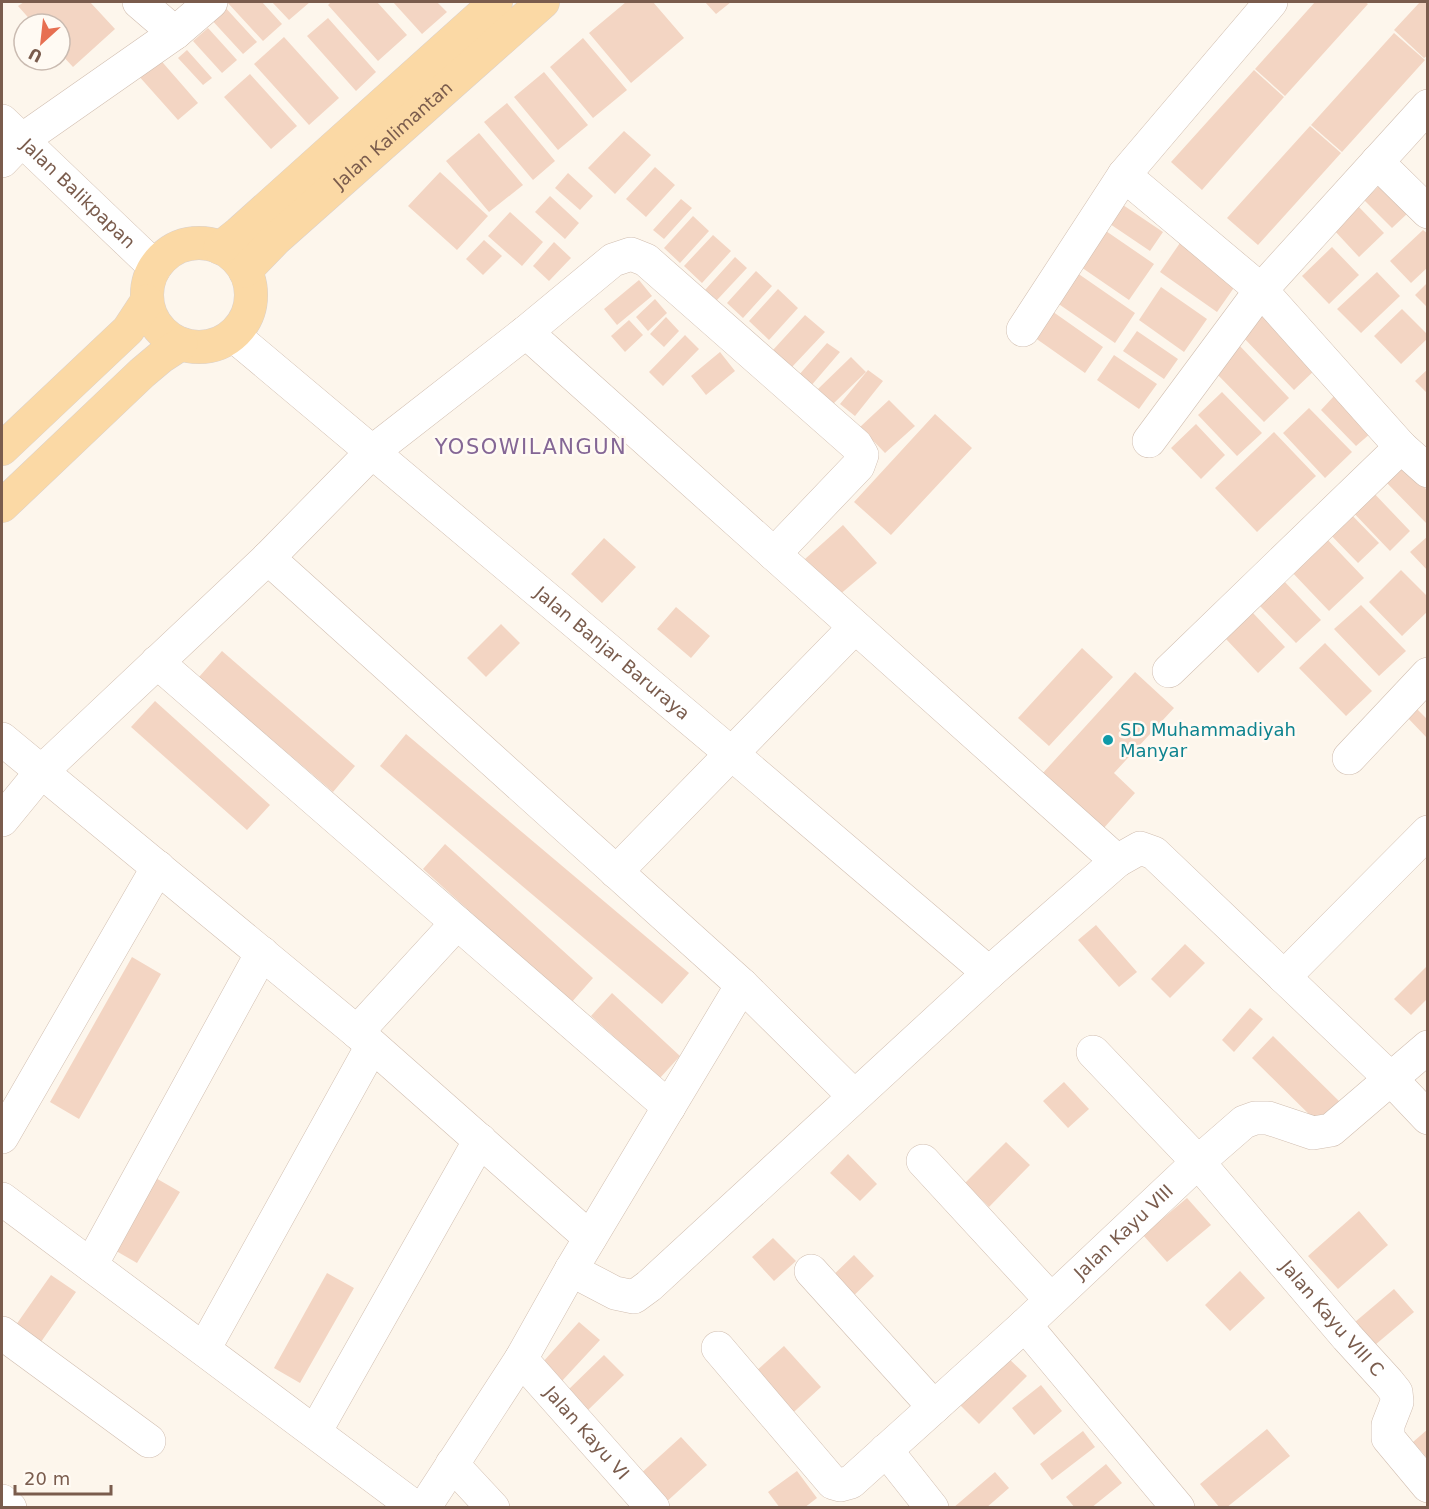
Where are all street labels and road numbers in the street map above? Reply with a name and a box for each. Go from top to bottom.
street label: Jalan Kalimantan [328,77,456,194]
street label: Jalan Balikpapan [16,133,140,252]
street label: Jalan Banjar Baruraya [530,581,694,724]
street label: Jalan Kayu VIII [1069,1180,1177,1284]
street label: Jalan Kayu VIII C [1276,1255,1388,1380]
street label: Jalan Kayu VI [540,1381,634,1484]

